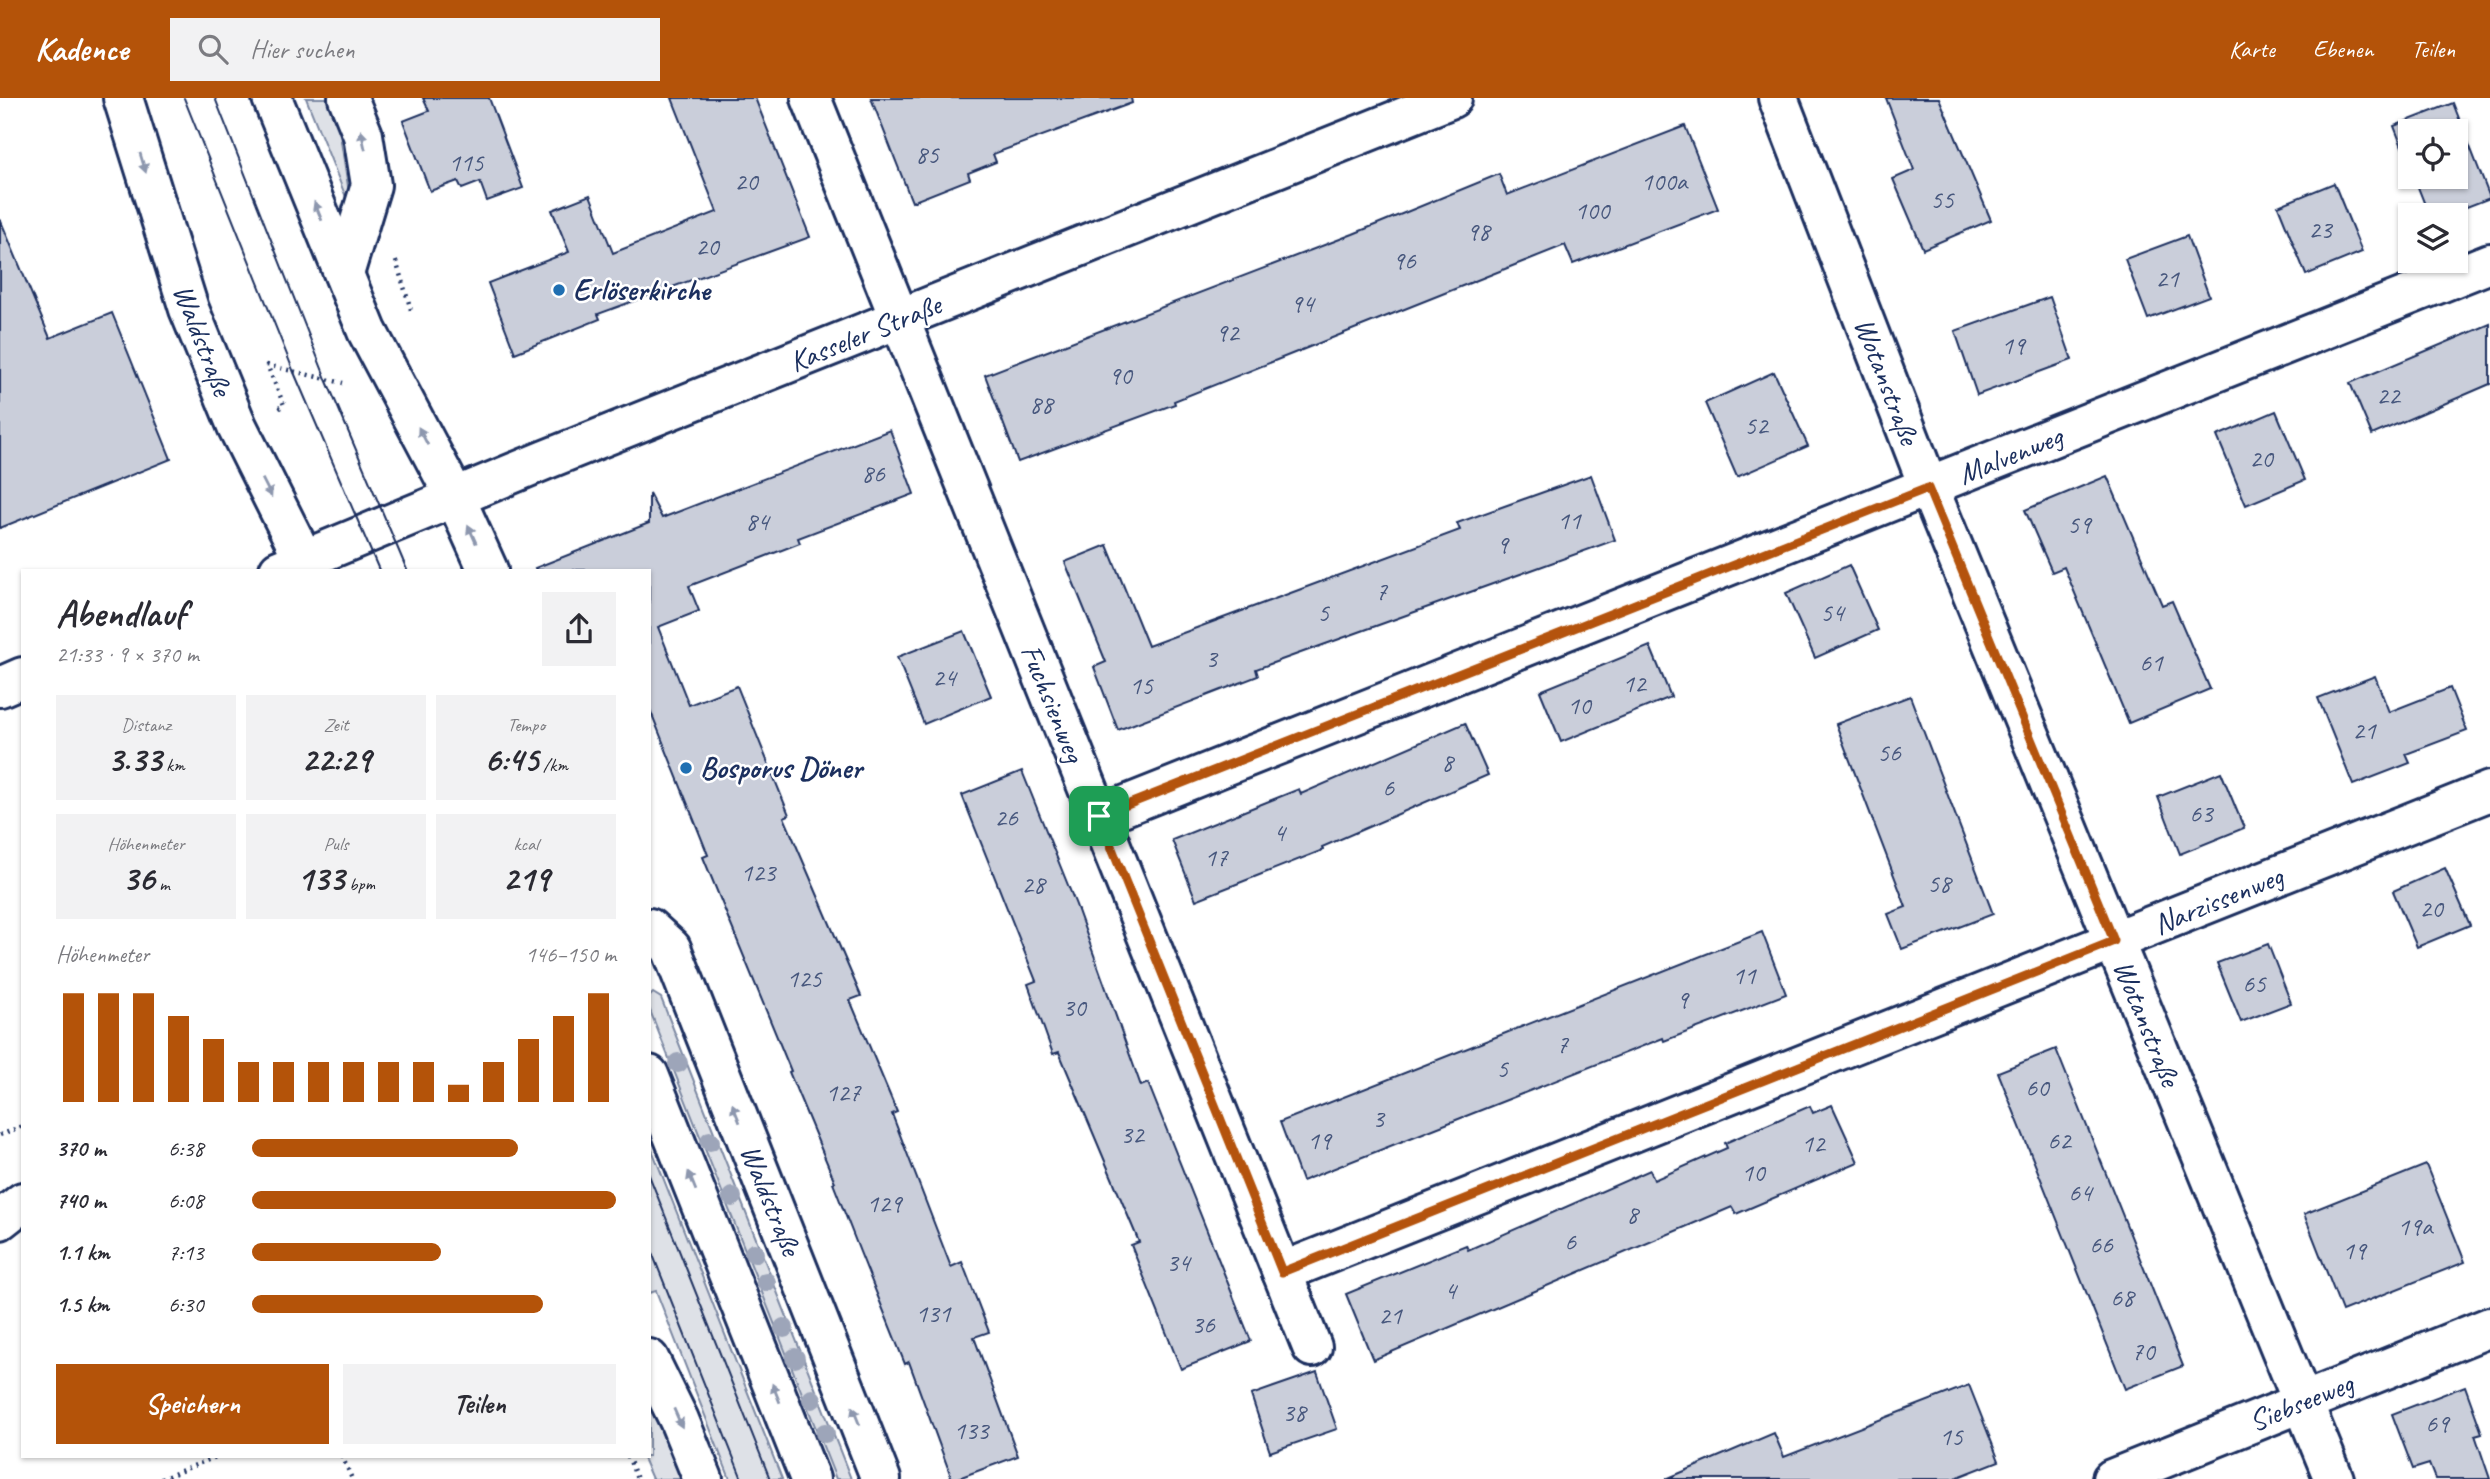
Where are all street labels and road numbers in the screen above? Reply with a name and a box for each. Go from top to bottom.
street label: Waldstraße [164,279,242,403]
street label: Kasseler Straße [784,285,948,381]
street label: Wotanstraße [1846,312,1929,452]
street label: Malvenweg [1952,416,2070,493]
street label: Fuchsienweg [1012,639,1095,770]
street label: Narzissenweg [2148,856,2290,943]
street label: Wotanstraße [2105,954,2190,1094]
street label: Waldstraße [732,1139,811,1263]
street label: Siebseeweg [2243,1363,2360,1440]

